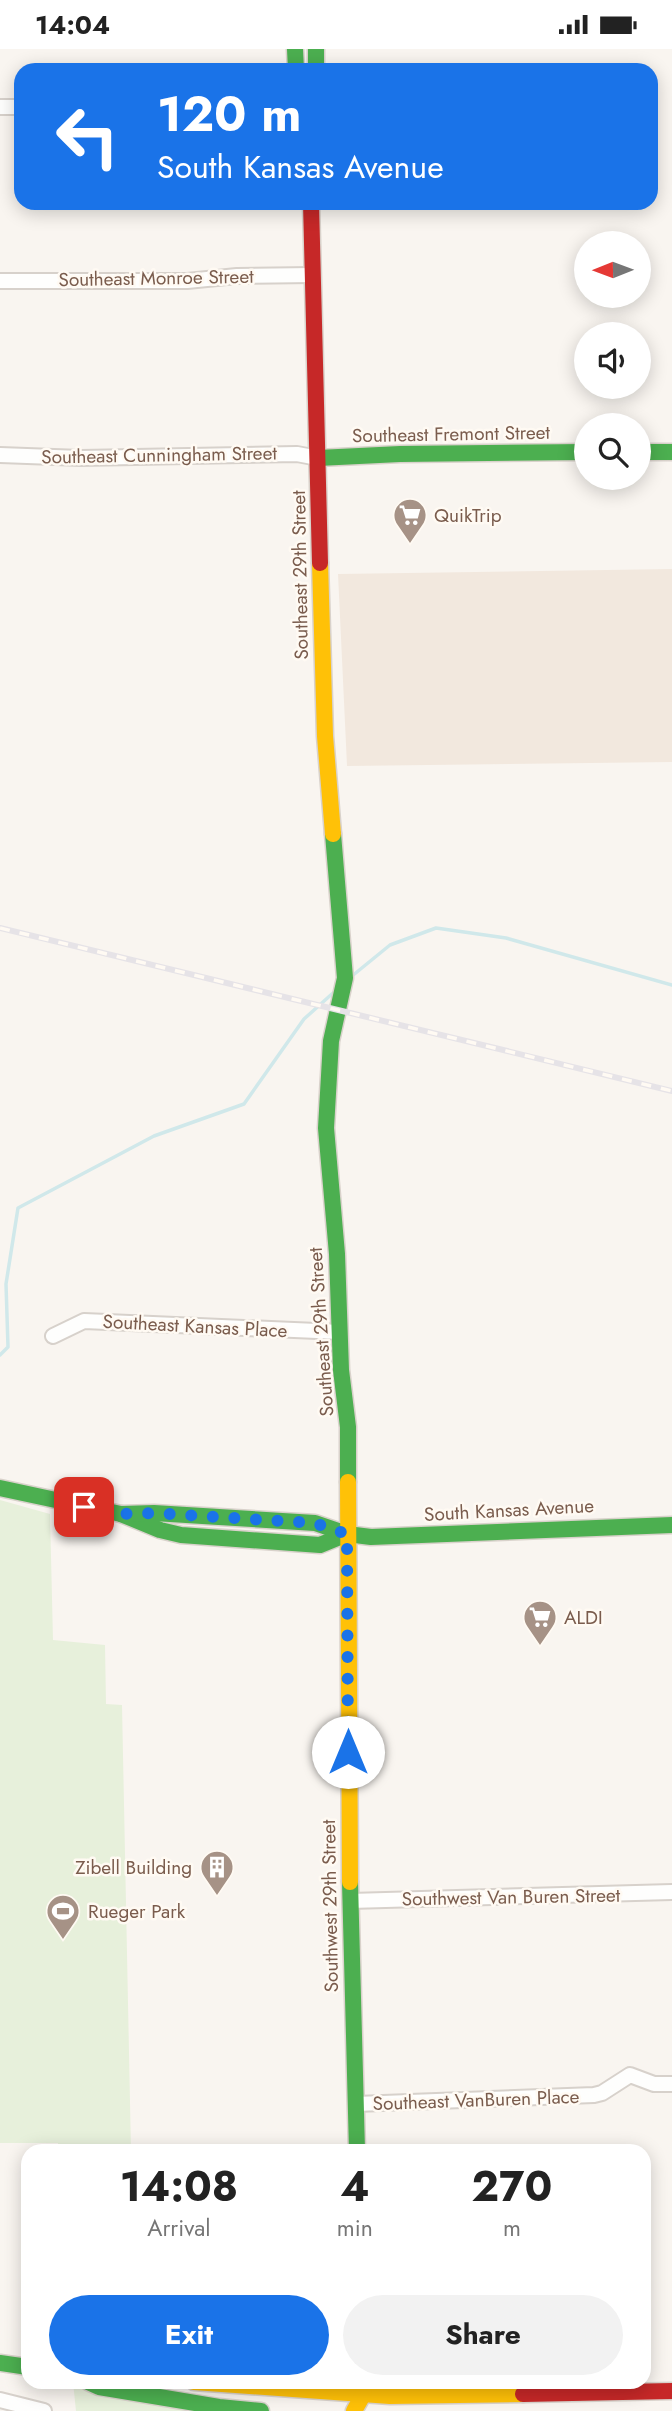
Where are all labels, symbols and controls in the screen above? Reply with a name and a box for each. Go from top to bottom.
text: 14:04 [35,6,110,44]
text: 120 m [157,79,301,149]
icon: left [42,91,133,182]
text: South Kansas Avenue [157,144,444,190]
north arrow [574,231,651,308]
map controls [574,231,651,490]
street label: Southeast Monroe Street [58,263,254,293]
button: sound [574,322,651,399]
button: search [574,413,651,490]
street label: Southeast Fremont Street [352,419,551,449]
street label: Southeast Cunningham Street [41,439,278,471]
street label: Southeast 29th Street [285,490,315,660]
supermarket icon: QuikTrip [391,496,429,545]
place label: QuikTrip [434,502,502,529]
street label: Southeast 29th Street [302,1246,340,1417]
street label: Southeast Kansas Place [102,1308,288,1344]
pin [54,1477,114,1537]
icon: arrive [65,1488,103,1526]
street label: South Kansas Avenue [423,1492,595,1528]
supermarket icon: ALDI [521,1598,559,1647]
place label: ALDI [564,1604,603,1631]
position arrow [311,1715,385,1789]
street label: Southwest 29th Street [315,1819,345,1993]
building icon: Zibell Building [198,1848,236,1897]
place label: Zibell Building [75,1854,192,1881]
street label: Southwest Van Buren Street [401,1882,621,1912]
sports icon: Rueger Park [44,1892,82,1941]
place label: Rueger Park [88,1898,186,1925]
street label: Southeast VanBuren Place [372,2083,580,2117]
text: 14:08 [120,2156,238,2217]
text: 4 [340,2156,369,2217]
text: 270 [472,2156,552,2217]
text: Arrival [147,2211,211,2245]
text: min [337,2211,373,2245]
text: m [503,2211,521,2245]
button: Exit [49,2295,329,2375]
button: Share [343,2295,623,2375]

